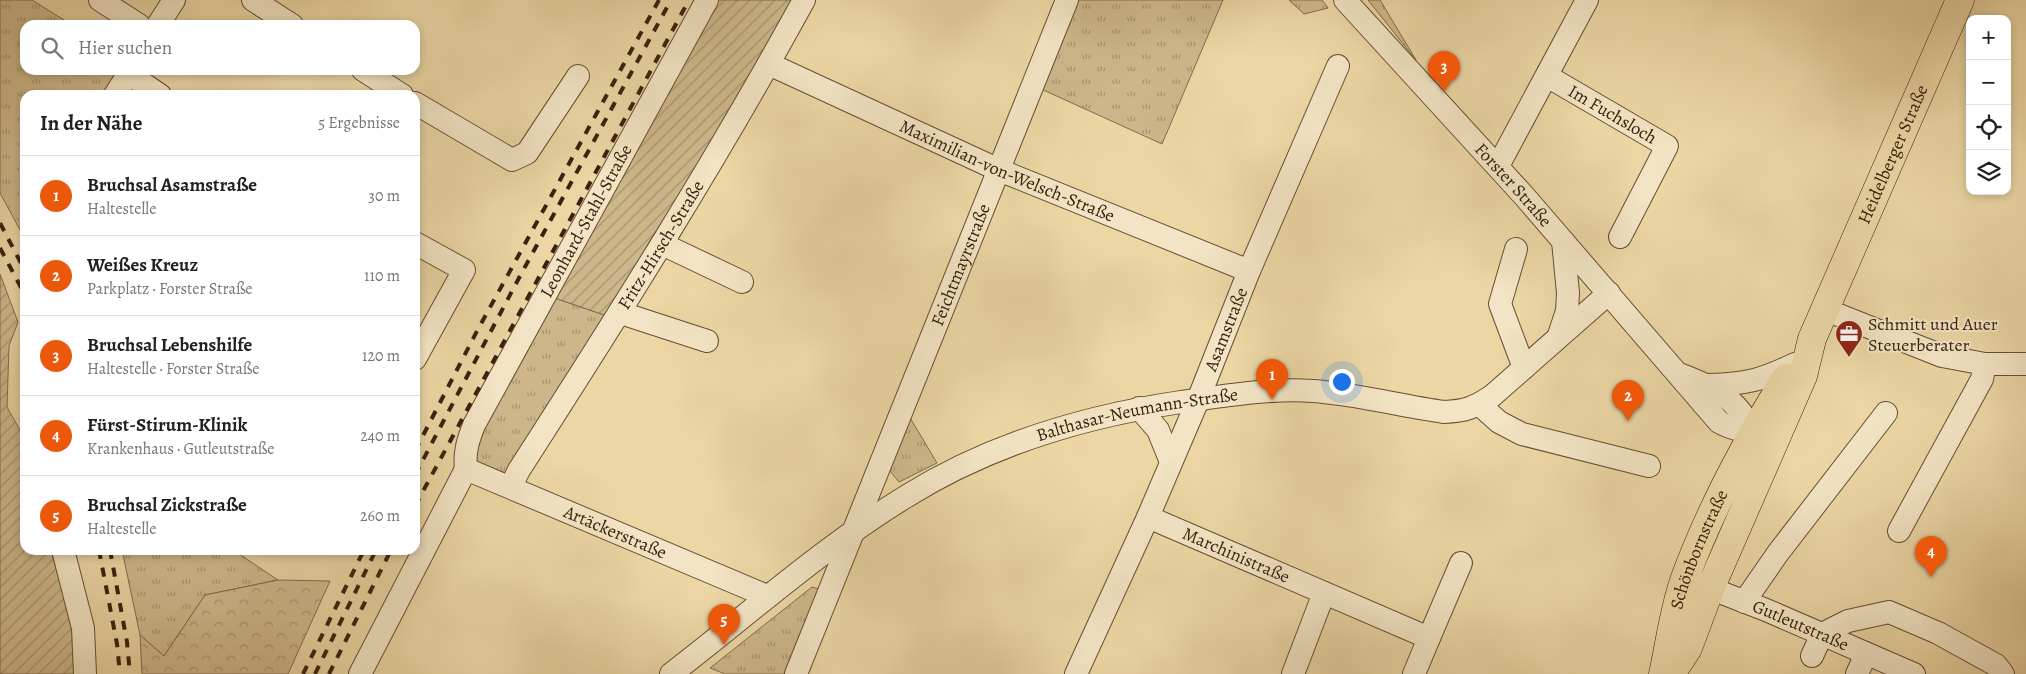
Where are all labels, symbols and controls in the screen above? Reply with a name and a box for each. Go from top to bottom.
map controls [1966,15,2011,195]
button: + [1966,15,2011,60]
search box [20,20,420,75]
icon: search [38,34,66,62]
text: Hier suchen [78,35,172,61]
pin: 3 [1428,51,1460,92]
button: − [1966,60,2011,105]
street label: Im Fuchsloch [1564,79,1662,150]
street label: Heidelberger Straße [1852,81,1934,228]
button: locate [1966,105,2011,150]
text: In der Nähe [40,109,142,137]
text: 5 Ergebnisse [318,112,400,134]
street label: Maximilian-von-Welsch-Straße [896,114,1118,227]
street label: Forster Straße [1469,138,1557,232]
street label: Leonhard-Stahl-Straße [534,140,638,302]
button: layers [1966,150,2011,195]
text: Bruchsal Asamstraße [87,172,257,198]
street label: Fritz-Hirsch-Straße [612,176,710,314]
text: 1 [53,185,59,207]
text: 30 m [368,185,400,207]
text: Haltestelle [87,198,156,220]
street label: Feichtmayrstraße [925,200,996,330]
text: Weißes Kreuz [87,252,198,278]
text: 2 [52,265,60,287]
text: 110 m [364,265,400,287]
text: Parkplatz · Forster Straße [87,278,253,300]
street label: Asamstraße [1198,284,1253,376]
place label: Schmitt und Auer Steuerberater [1868,312,1998,357]
office icon: Schmitt und Auer Steuerberater [1834,319,1864,358]
text: Bruchsal Lebenshilfe [87,332,252,358]
text: 3 [53,345,59,367]
text: 120 m [362,345,400,367]
text: Haltestelle · Forster Straße [87,358,259,380]
pin: 1 [1256,359,1288,400]
your location [1329,369,1355,395]
pin: 2 [1612,380,1644,421]
street label: Balthasar-Neumann-Straße [1033,382,1239,447]
text: Fürst-Stirum-Klinik [87,412,247,438]
text: 4 [52,425,60,447]
text: 240 m [360,425,400,447]
text: Krankenhaus · Gutleutstraße [87,438,274,460]
street label: Schönbornstraße [1664,485,1733,612]
text: Bruchsal Zickstraße [87,492,247,518]
street label: Artäckerstraße [559,499,670,564]
text: 5 [53,505,59,527]
text: 260 m [360,505,400,527]
text: Haltestelle [87,518,156,540]
street label: Marchinistraße [1179,521,1294,589]
pin: 4 [1915,536,1947,577]
street label: Gutleutstraße [1749,594,1852,656]
pin: 5 [708,604,740,645]

